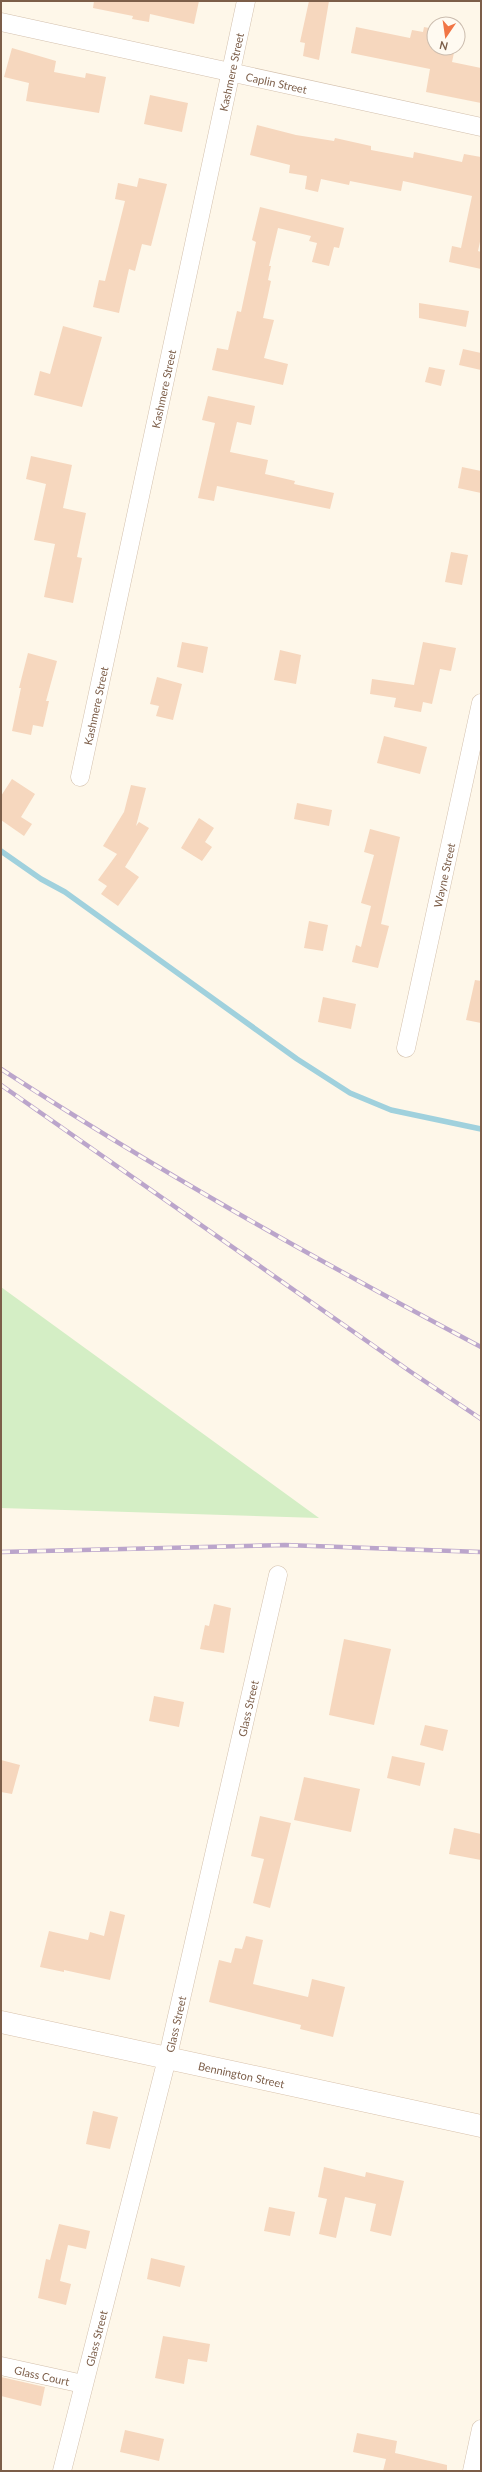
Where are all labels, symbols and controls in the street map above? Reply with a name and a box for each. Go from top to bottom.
north arrow [426,16,466,56]
street label: Kashmere Street [216,31,246,112]
text: N [438,39,449,54]
street label: Caplin Street [245,69,308,95]
street label: Kashmere Street [148,348,178,429]
street label: Kashmere Street [81,665,110,746]
street label: Wayne Street [430,842,457,908]
street label: Glass Street [235,1679,260,1738]
street label: Glass Street [162,1995,188,2054]
street label: Bennington Street [197,2058,286,2090]
street label: Glass Street [82,2309,109,2368]
street label: Glass Court [13,2363,71,2387]

